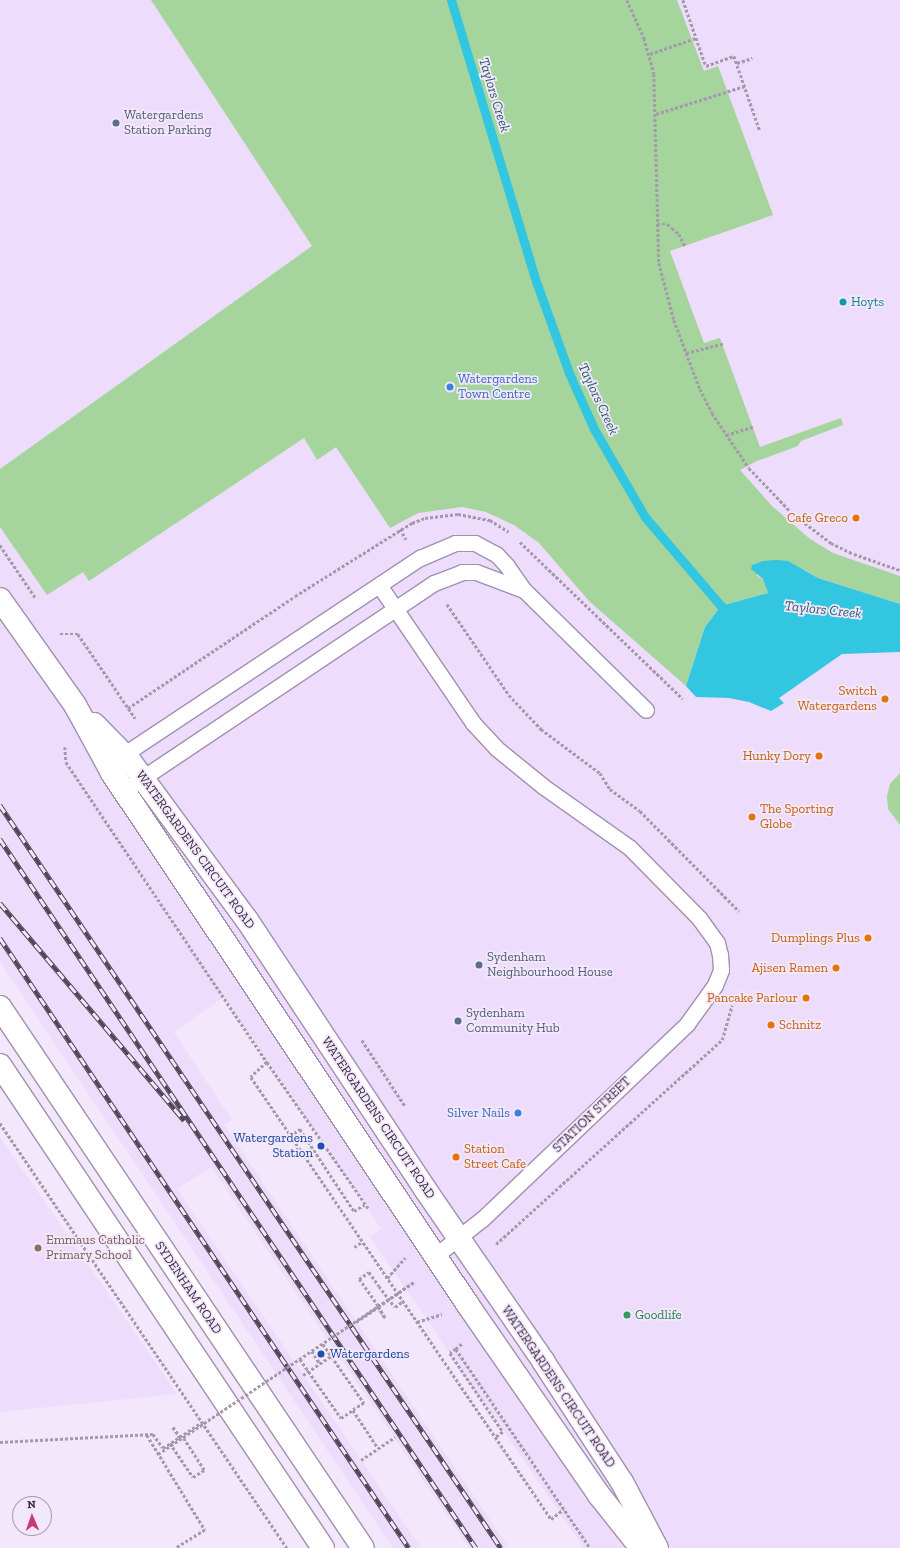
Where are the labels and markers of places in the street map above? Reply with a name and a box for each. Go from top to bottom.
place label: Watergardens Station Parking [124,108,212,139]
marker: Watergardens Station Parking [111,118,121,128]
place label: Hoyts [851,294,884,310]
marker: Hoyts [838,297,848,307]
place label: Watergardens Town Centre [458,372,537,403]
marker: Watergardens Town Centre [445,382,455,392]
place label: Cafe Greco [787,510,848,526]
marker: Cafe Greco [851,513,861,523]
place label: Switch Watergardens [798,684,877,715]
marker: Switch Watergardens [880,694,890,704]
place label: Hunky Dory [742,748,811,764]
marker: Hunky Dory [814,751,824,761]
place label: The Sporting Globe [760,802,834,833]
marker: The Sporting Globe [747,812,757,822]
place label: Dumplings Plus [771,930,860,946]
marker: Dumplings Plus [863,933,873,943]
place label: Sydenham Neighbourhood House [487,950,613,981]
marker: Sydenham Neighbourhood House [474,960,484,970]
place label: Ajisen Ramen [752,960,828,976]
marker: Ajisen Ramen [831,963,841,973]
place label: Pancake Parlour [707,990,798,1006]
marker: Pancake Parlour [801,993,811,1003]
place label: Sydenham Community Hub [466,1006,560,1037]
marker: Sydenham Community Hub [453,1016,463,1026]
place label: Schnitz [779,1017,821,1033]
marker: Schnitz [766,1020,776,1030]
place label: Silver Nails [447,1105,510,1121]
marker: Silver Nails [513,1108,523,1118]
place label: Watergardens Station [234,1131,313,1162]
marker: Watergardens Station [316,1141,326,1151]
place label: Station Street Cafe [464,1142,526,1173]
marker: Station Street Cafe [451,1152,461,1162]
place label: Emmaus Catholic Primary School [46,1233,145,1264]
marker: Emmaus Catholic Primary School [33,1243,43,1253]
place label: Goodlife [635,1307,682,1323]
marker: Goodlife [622,1310,632,1320]
place label: Watergardens [330,1346,409,1362]
marker: Watergardens [315,1348,327,1360]

